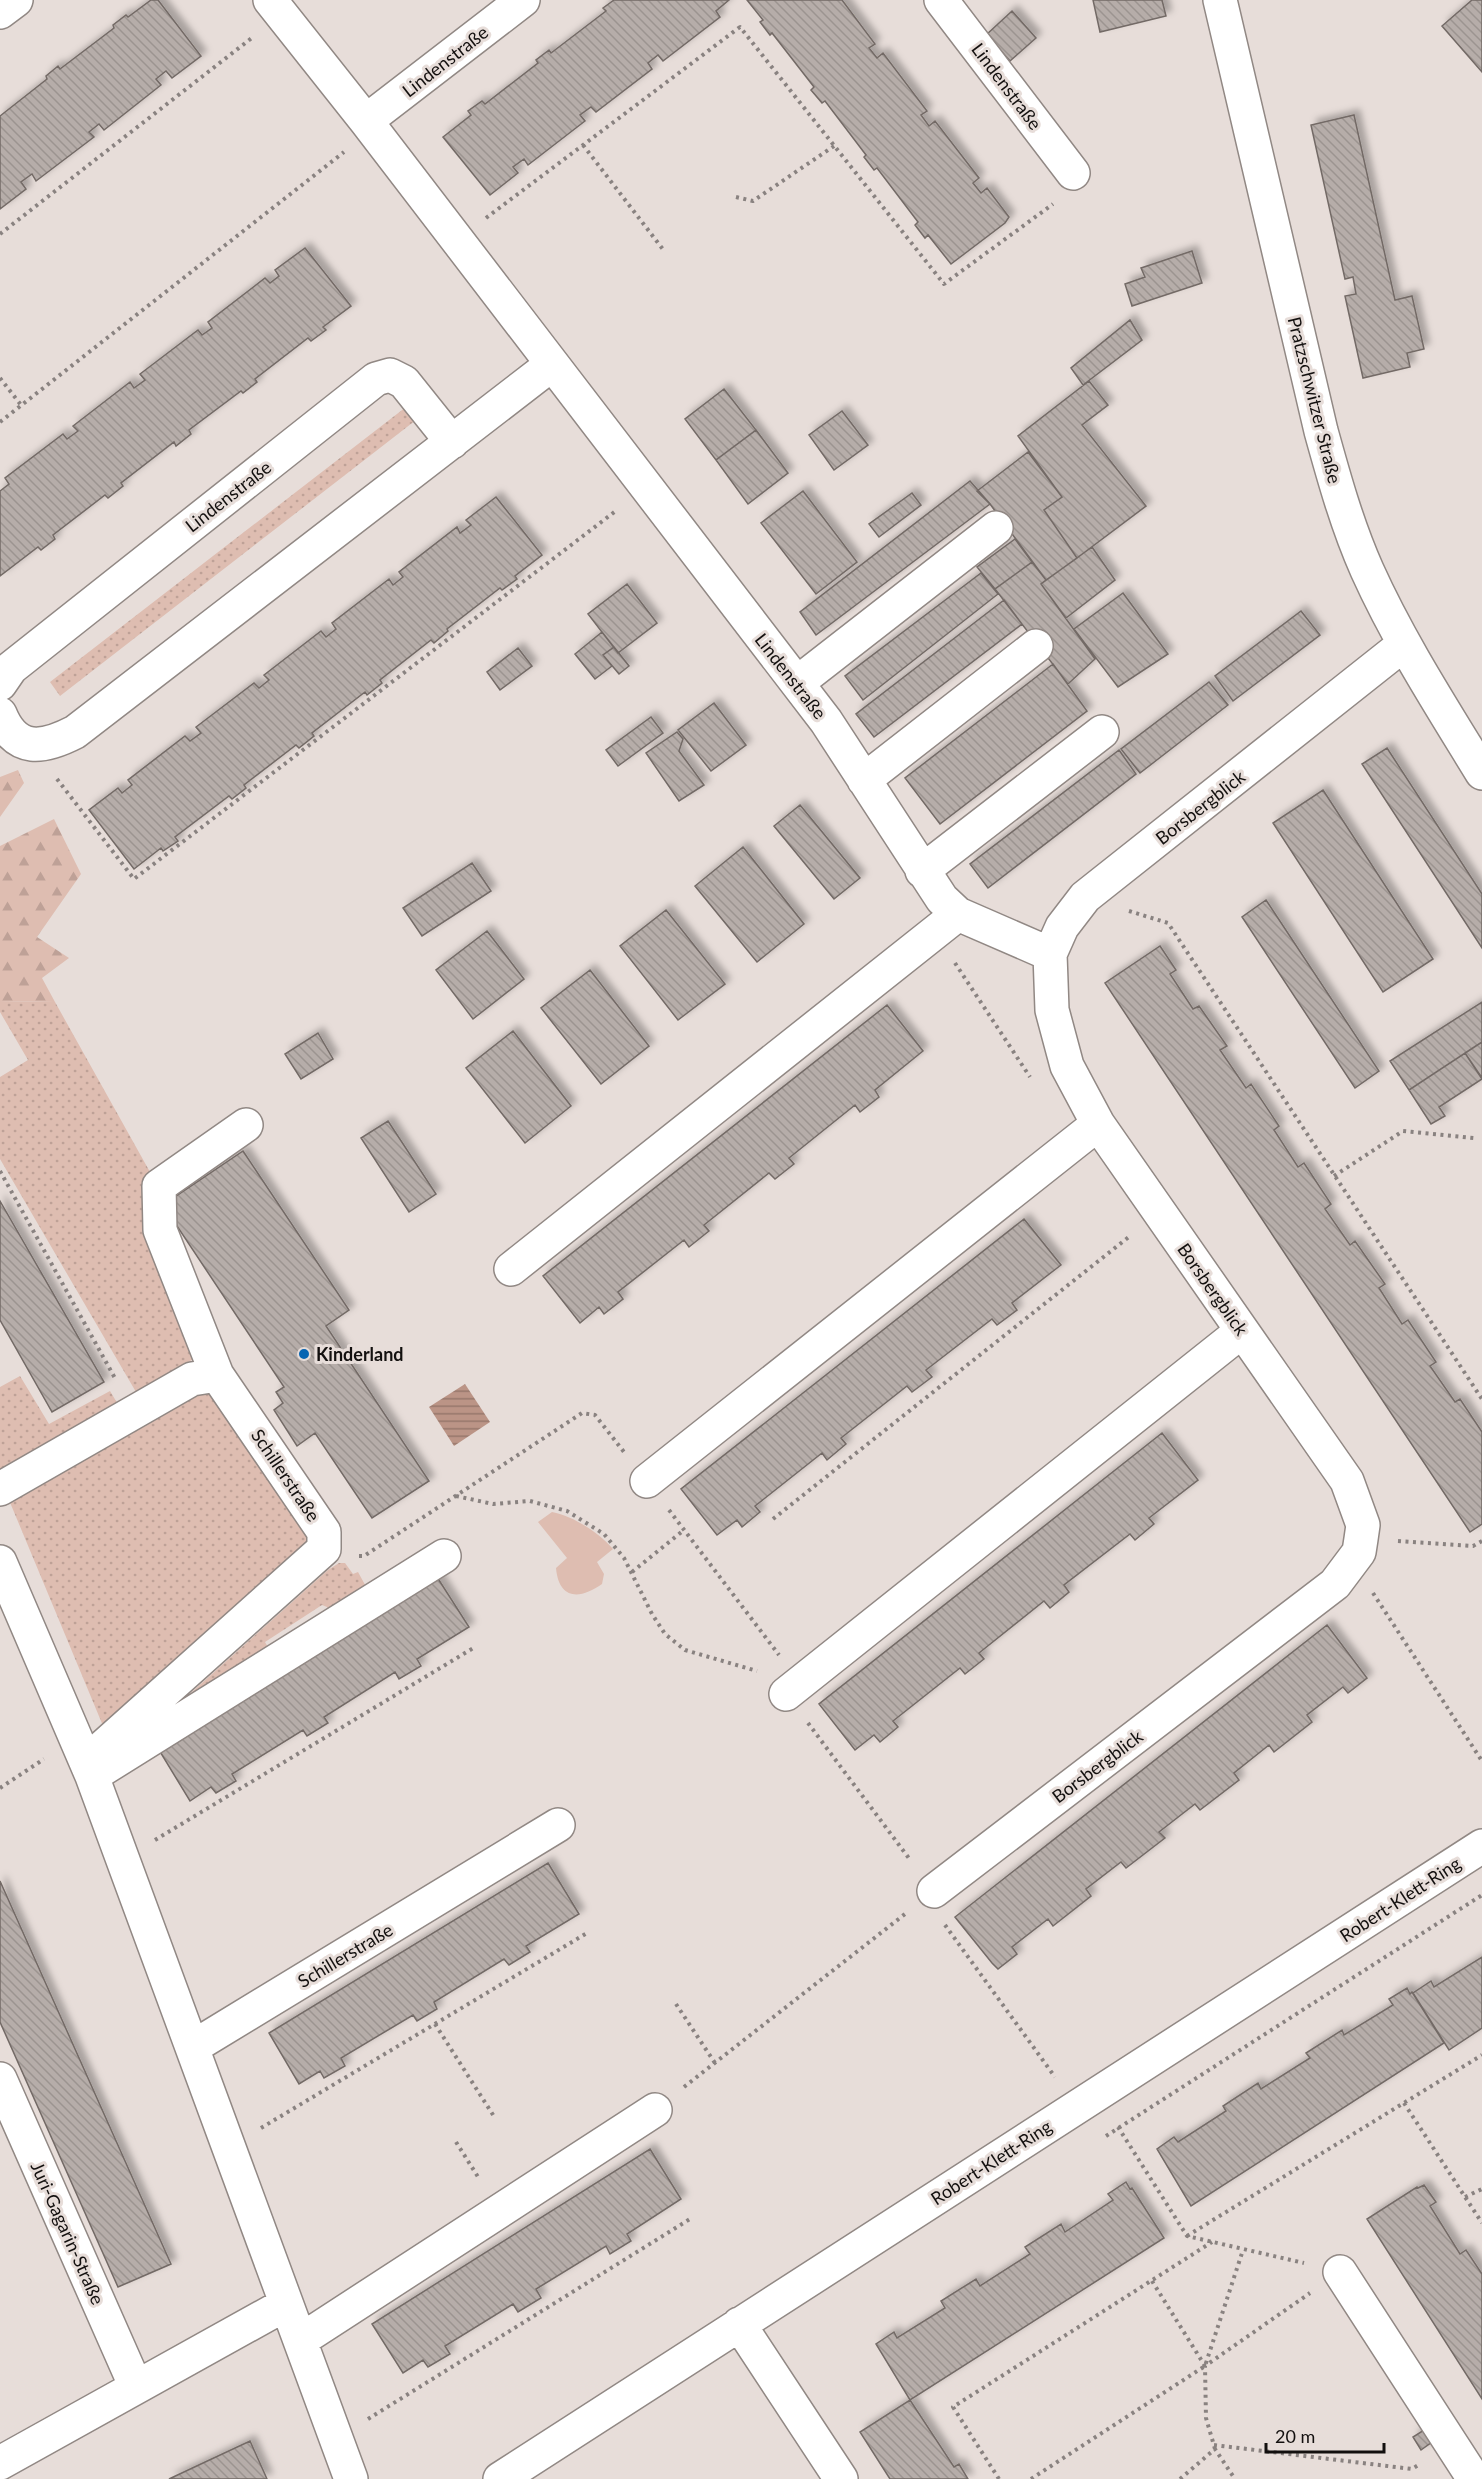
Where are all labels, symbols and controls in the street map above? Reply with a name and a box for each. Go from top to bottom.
street label: Lindenstraße [398,21,492,101]
street label: Lindenstraße [967,38,1047,134]
street label: Pratzschwitzer Straße [1284,314,1346,486]
street label: Lindenstraße [181,456,275,536]
street label: Lindenstraße [751,629,831,723]
street label: Borsbergblick [1151,765,1250,849]
street label: Borsbergblick [1173,1239,1253,1340]
place label: Kinderland [316,1343,404,1365]
marker: Kinderland [297,1347,311,1361]
street label: Schillerstraße [247,1425,325,1525]
street label: Borsbergblick [1047,1724,1147,1807]
street label: Robert-Klett-Ring [1335,1852,1465,1946]
street label: Schillerstraße [294,1918,396,1992]
street label: Robert-Klett-Ring [926,2115,1056,2209]
street label: Juri-Gagarin-Straße [27,2158,109,2308]
scale bar [1266,2416,1384,2454]
text: 20 m [1275,2425,1315,2447]

